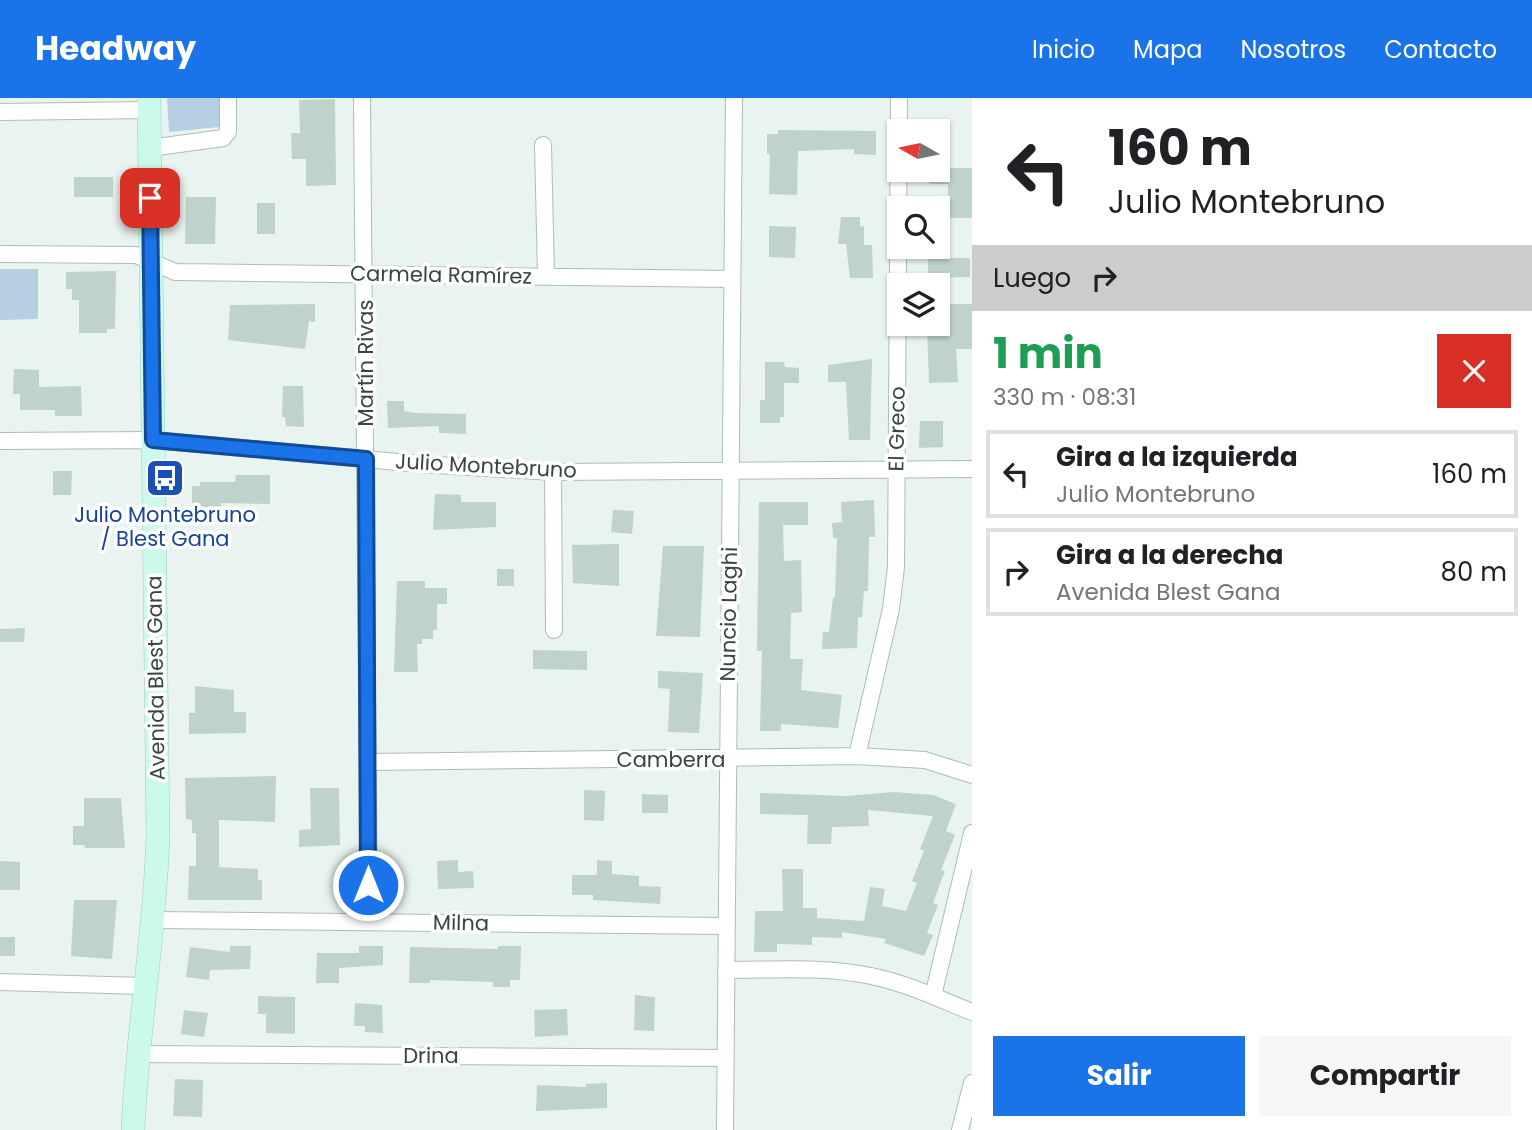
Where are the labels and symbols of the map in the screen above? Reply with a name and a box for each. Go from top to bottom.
north arrow [887,119,950,182]
pin [120,168,180,228]
street label: Carmela Ramírez [350,258,532,291]
street label: Martín Rivas [351,300,380,426]
street label: El Greco [881,386,912,472]
street label: Julio Montebruno [394,446,578,485]
bus stop icon: Julio Montebruno / Blest Gana [144,457,186,499]
place label: Julio Montebruno / Blest Gana [74,500,256,553]
street label: Nuncio Laghi [713,546,744,682]
street label: Avenida Blest Gana [139,575,172,781]
street label: Camberra [616,745,726,774]
position arrow [331,848,405,922]
street label: Milna [433,908,489,937]
street label: Drina [403,1041,459,1070]

